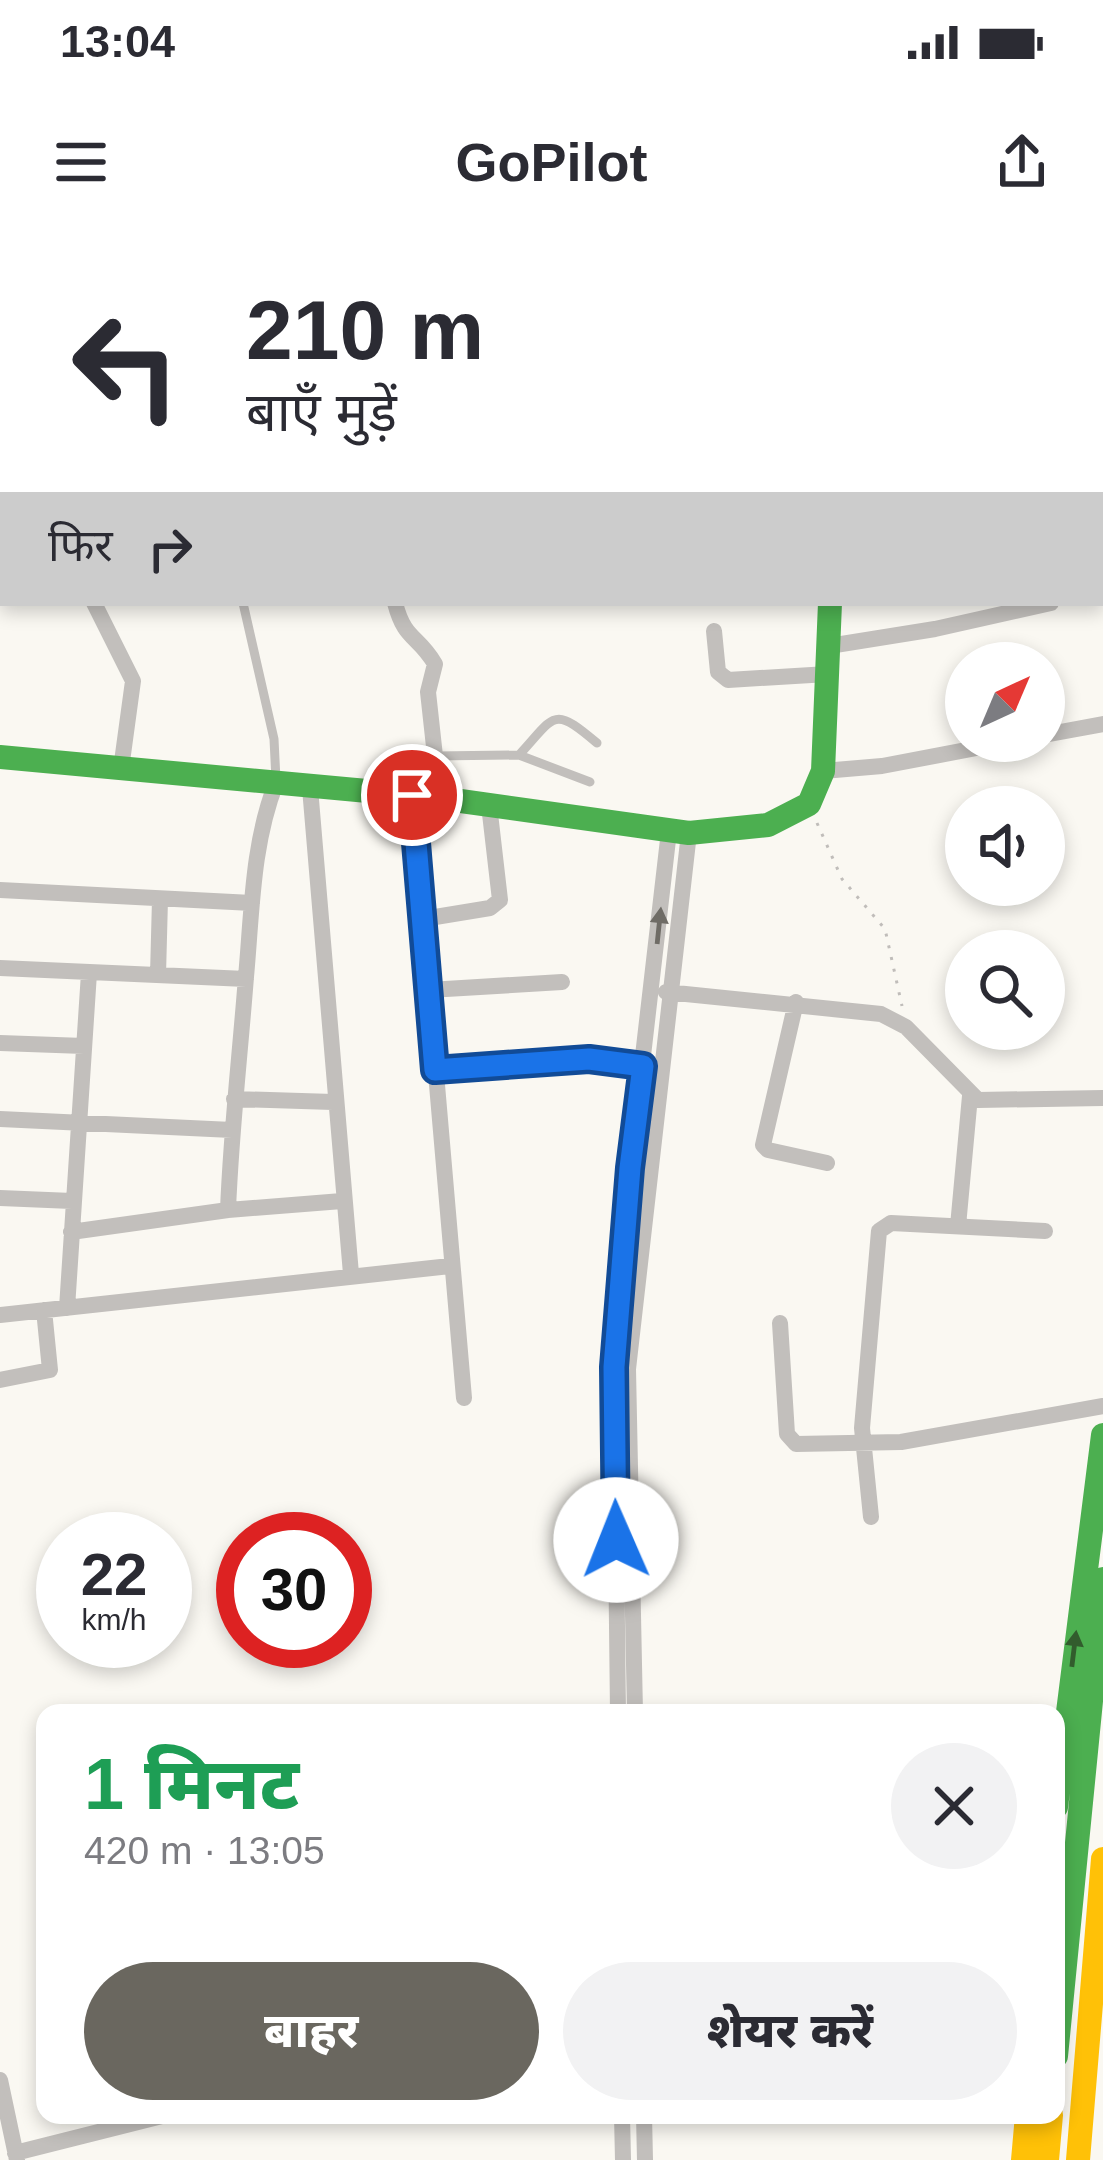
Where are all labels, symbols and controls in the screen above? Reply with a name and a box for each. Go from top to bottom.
text: 13:04 [60,16,175,67]
icon: menu [48,129,114,195]
icon: share [989,129,1055,195]
text: GoPilot [456,132,647,192]
text: 210 m [246,283,484,377]
icon: left [48,288,204,444]
text: बाएँ मुड़ें [246,382,397,442]
icon: right [137,516,203,582]
text: फिर [48,520,113,571]
north arrow [945,642,1065,762]
map controls [945,642,1065,1050]
pin [361,744,463,846]
icon: arrive [379,762,445,828]
button: sound [945,786,1065,906]
one-way arrow [650,907,669,945]
button: search [945,930,1065,1050]
position arrow [553,1477,679,1603]
speed limit sign: 30 [216,1512,372,1668]
text: 22 [81,1541,147,1608]
text: km/h [81,1603,147,1636]
one-way arrow [1065,1630,1084,1667]
button: close [891,1743,1017,1869]
text: 1 मिनट [84,1744,299,1824]
text: 420 m · 13:05 [84,1829,325,1872]
button: बाहर [84,1962,539,2100]
button: शेयर करें [563,1962,1017,2100]

